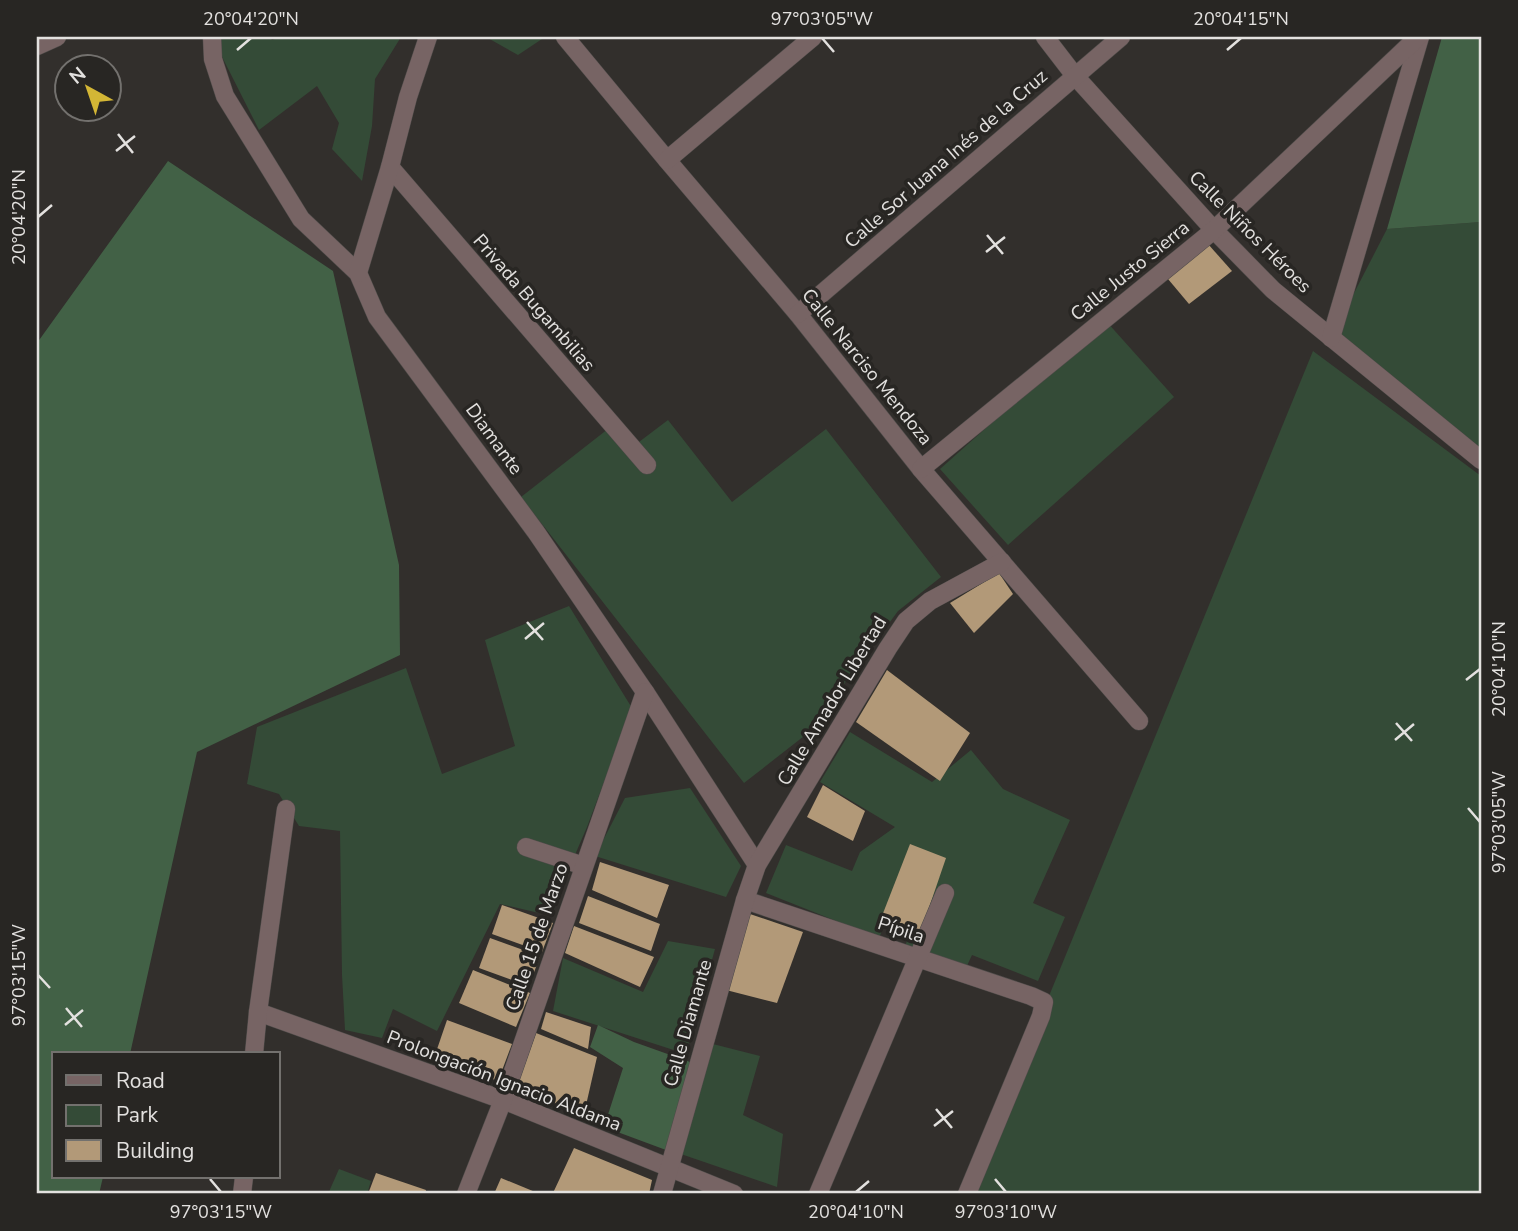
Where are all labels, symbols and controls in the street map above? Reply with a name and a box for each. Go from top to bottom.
text: 20°04'20"N [203,7,299,31]
text: 97°03'05"W [771,7,873,31]
text: 20°04'15"N [1193,7,1289,31]
north arrow [52,52,122,122]
text: N [64,61,92,90]
street label: Calle Sor Juana Inés de la Cruz [839,64,1053,254]
street label: Calle Niños Héroes [1183,165,1317,299]
text: 20°04'20"N [7,169,31,265]
street label: Calle Justo Sierra [1065,215,1195,327]
street label: Privada Bugambilias [467,229,601,377]
street label: Calle Narciso Mendoza [796,283,938,451]
street label: Diamante [459,398,529,480]
street label: Calle Amador Libertad [771,611,893,791]
text: 20°04'10"N [1487,621,1511,717]
text: 97°03'05"W [1487,771,1511,873]
street label: Calle 15 de Marzo [500,860,574,1014]
street label: Pípila [874,910,928,950]
text: 97°03'15"W [7,924,31,1026]
street label: Calle Diamante [657,956,719,1090]
street label: Prolongación Ignacio Aldama [383,1024,625,1138]
legend [52,1052,280,1178]
text: Road [116,1067,165,1095]
text: Park [116,1101,158,1129]
text: Building [116,1137,194,1165]
text: 97°03'15"W [170,1200,272,1224]
text: 20°04'10"N [808,1200,904,1224]
text: 97°03'10"W [955,1200,1057,1224]

